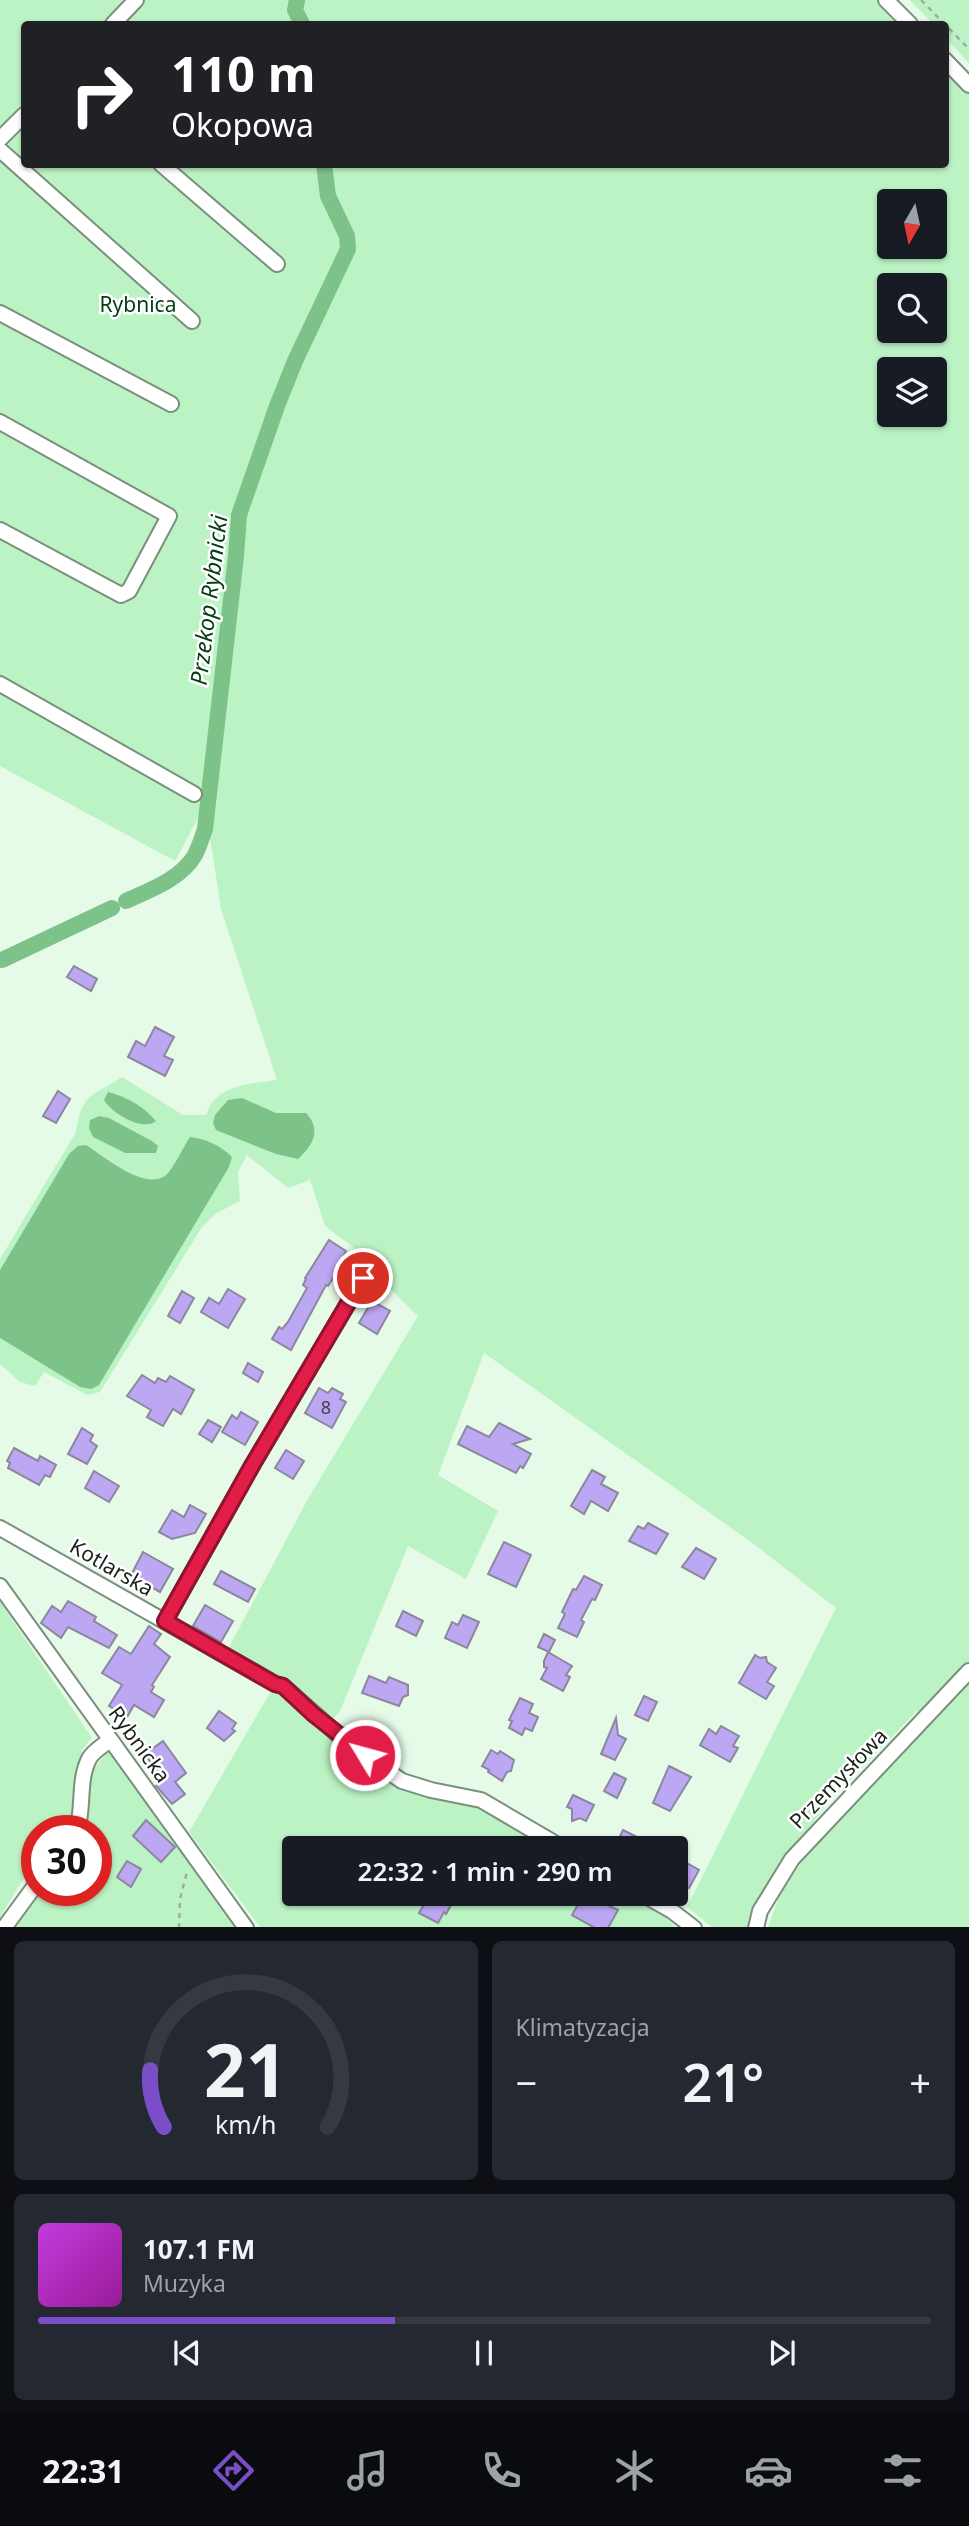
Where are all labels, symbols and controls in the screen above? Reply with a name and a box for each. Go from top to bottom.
text: 110 m [171,40,316,106]
icon: right [56,49,147,140]
text: Okopowa [171,103,314,146]
north arrow [877,189,947,259]
map controls [877,189,947,427]
button: search [877,273,947,343]
park label: Rybnica [100,290,176,318]
button: layers [877,357,947,427]
water label: Przekop Rybnicki [182,512,234,687]
pin [333,1248,393,1308]
icon: arrive [344,1259,382,1297]
house number: 8 [321,1395,331,1419]
street label: Kotlarska [65,1532,159,1602]
street label: Rybnicka [103,1700,177,1788]
position arrow [328,1718,402,1792]
street label: Przemysłowa [783,1722,893,1834]
speed limit sign: 30 [21,1815,112,1906]
text: 22:32 · 1 min · 290 m [358,1853,612,1889]
text: Klimatyzacja [516,2011,650,2043]
text: 21 [204,2019,287,2118]
text: 21° [682,2046,764,2117]
text: − [516,2056,537,2108]
text: + [909,2056,931,2108]
text: km/h [215,2106,277,2140]
text: 107.1 FM [143,2231,255,2267]
text: Muzyka [143,2267,226,2299]
icon: previous [168,2334,206,2372]
icon: pause [465,2334,503,2372]
icon: next [763,2334,801,2372]
icon: directions [209,2446,258,2495]
icon: music [343,2446,392,2495]
icon: phone [477,2446,526,2495]
icon: climate [610,2446,659,2495]
icon: car [744,2446,793,2495]
icon: filters [878,2446,927,2495]
text: 22:31 [42,2449,125,2492]

